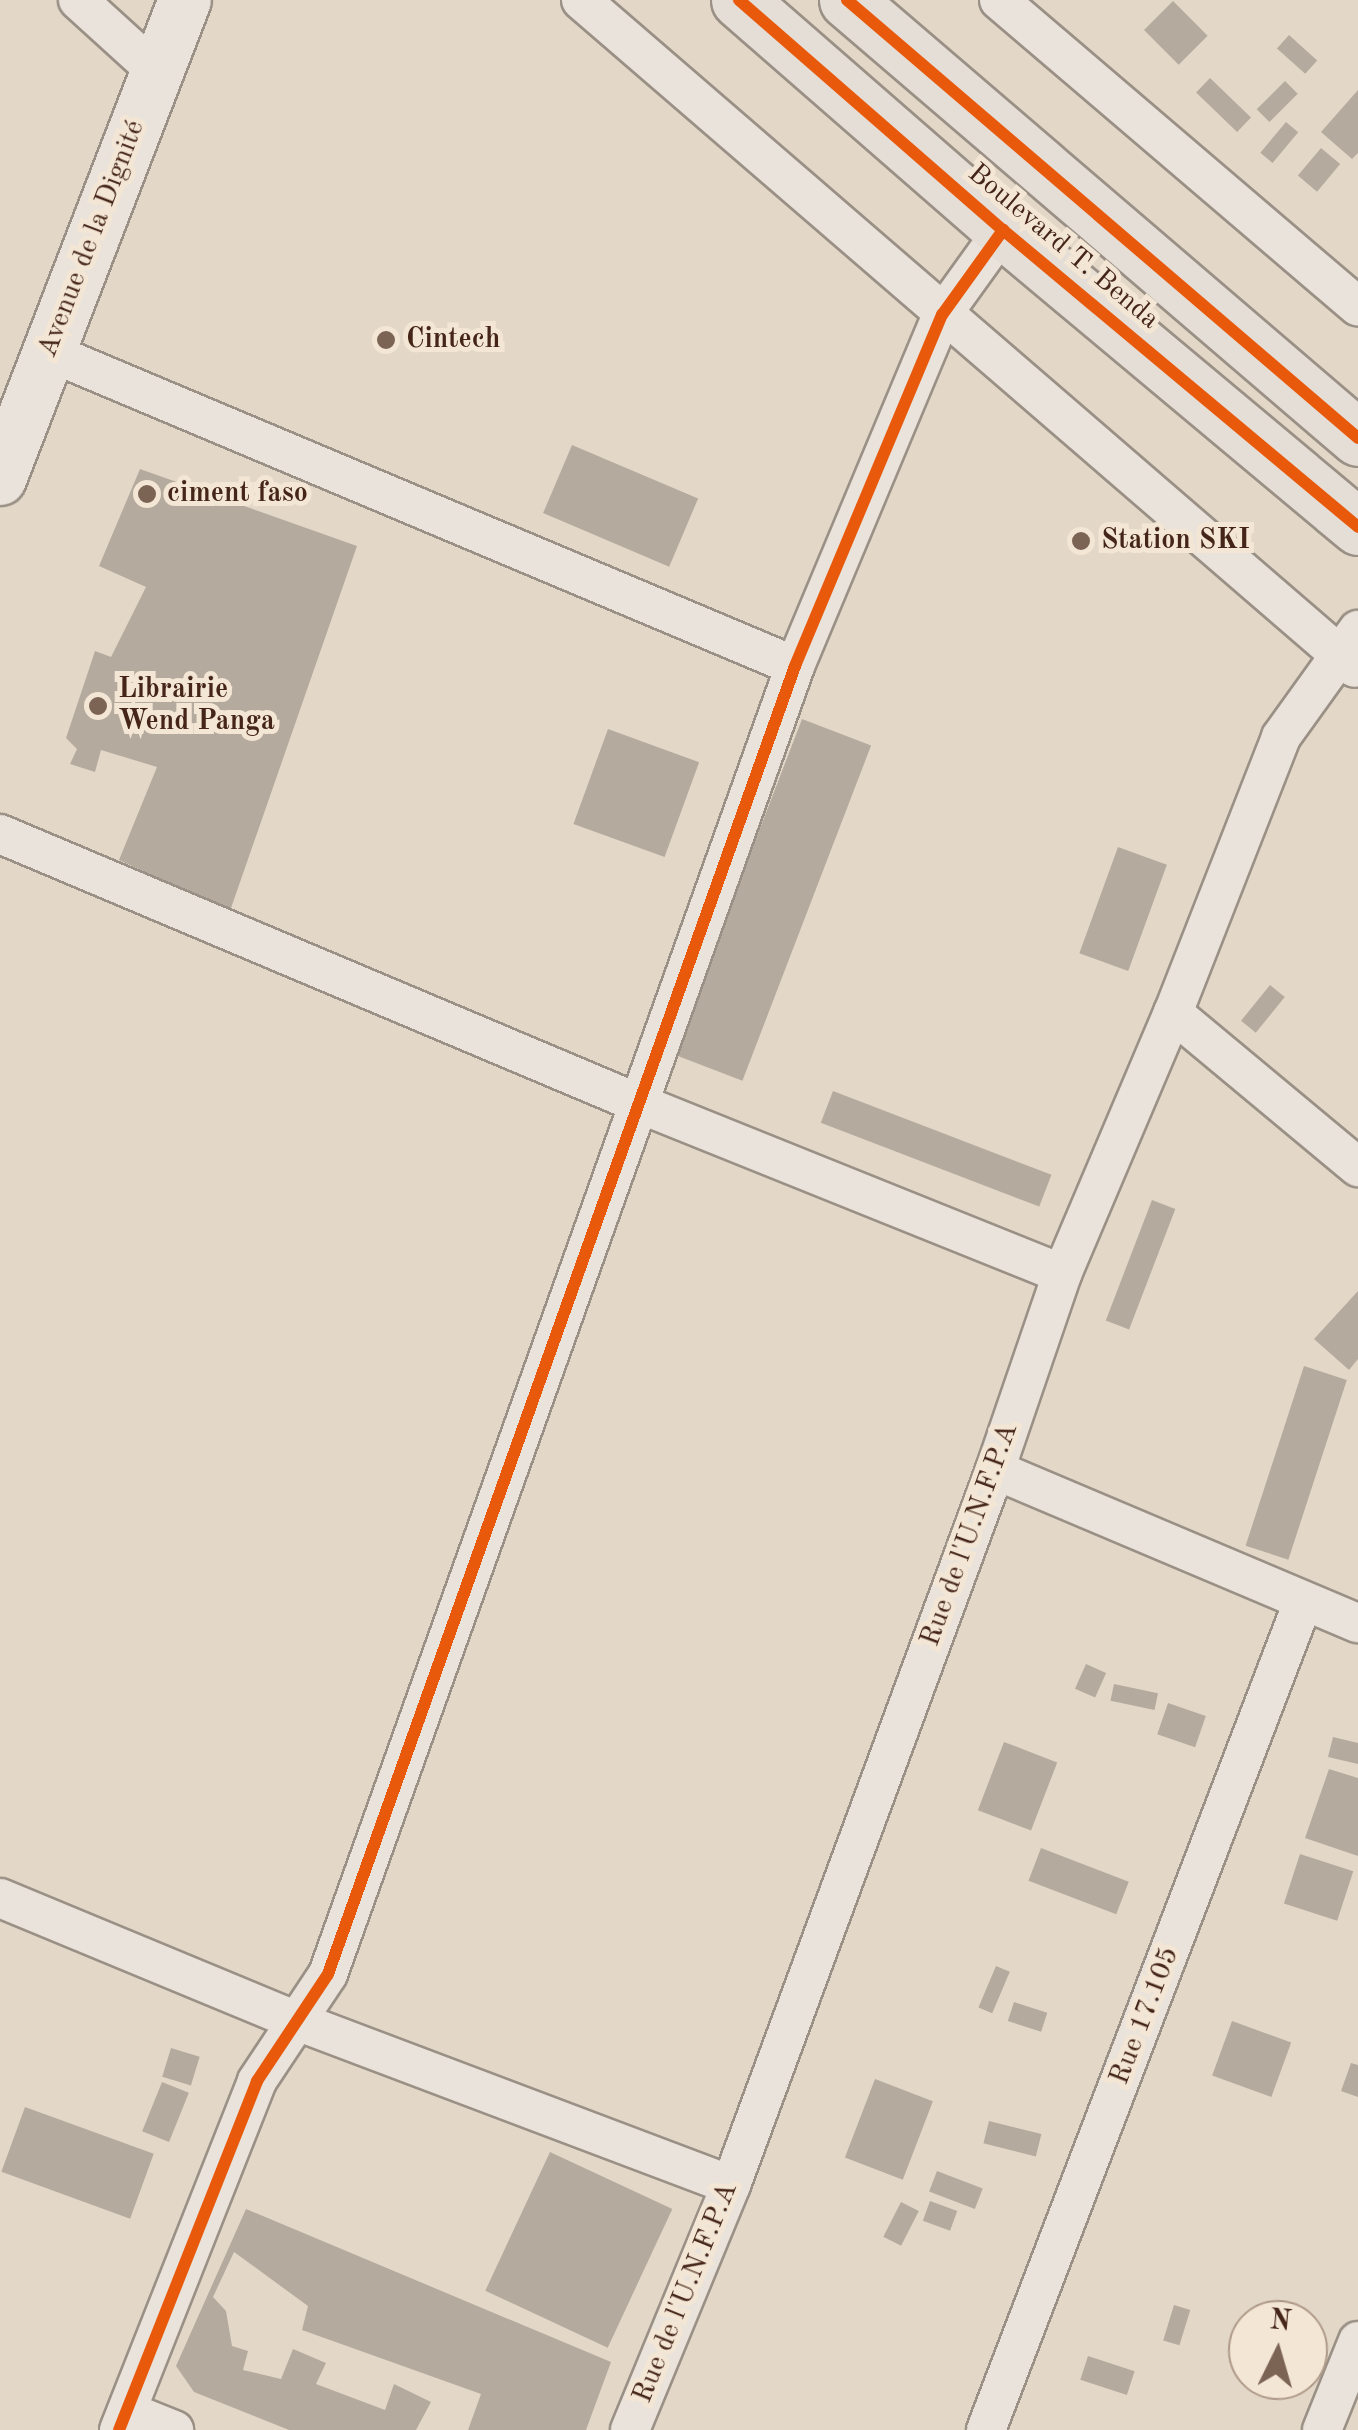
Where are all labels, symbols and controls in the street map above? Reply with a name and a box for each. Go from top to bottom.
street label: Avenue de la Dignité [31,116,153,362]
street label: Boulevard T. Benda [960,157,1166,337]
place label: Cintech [406,323,501,357]
marker: Cintech [375,329,397,351]
place label: ciment faso [167,477,308,511]
marker: ciment faso [136,483,158,505]
place label: Station SKI [1101,524,1250,558]
marker: Station SKI [1070,530,1092,552]
place label: Librairie Wend Panga [118,673,275,739]
marker: Librairie Wend Panga [87,695,109,717]
street label: Rue de l'U.N.F.P.A [914,1419,1026,1651]
street label: Rue 17.105 [1103,1942,1187,2090]
street label: Rue de l'U.N.F.P.A [626,2178,746,2408]
north arrow [1228,2300,1328,2400]
text: N [1269,2307,1292,2337]

